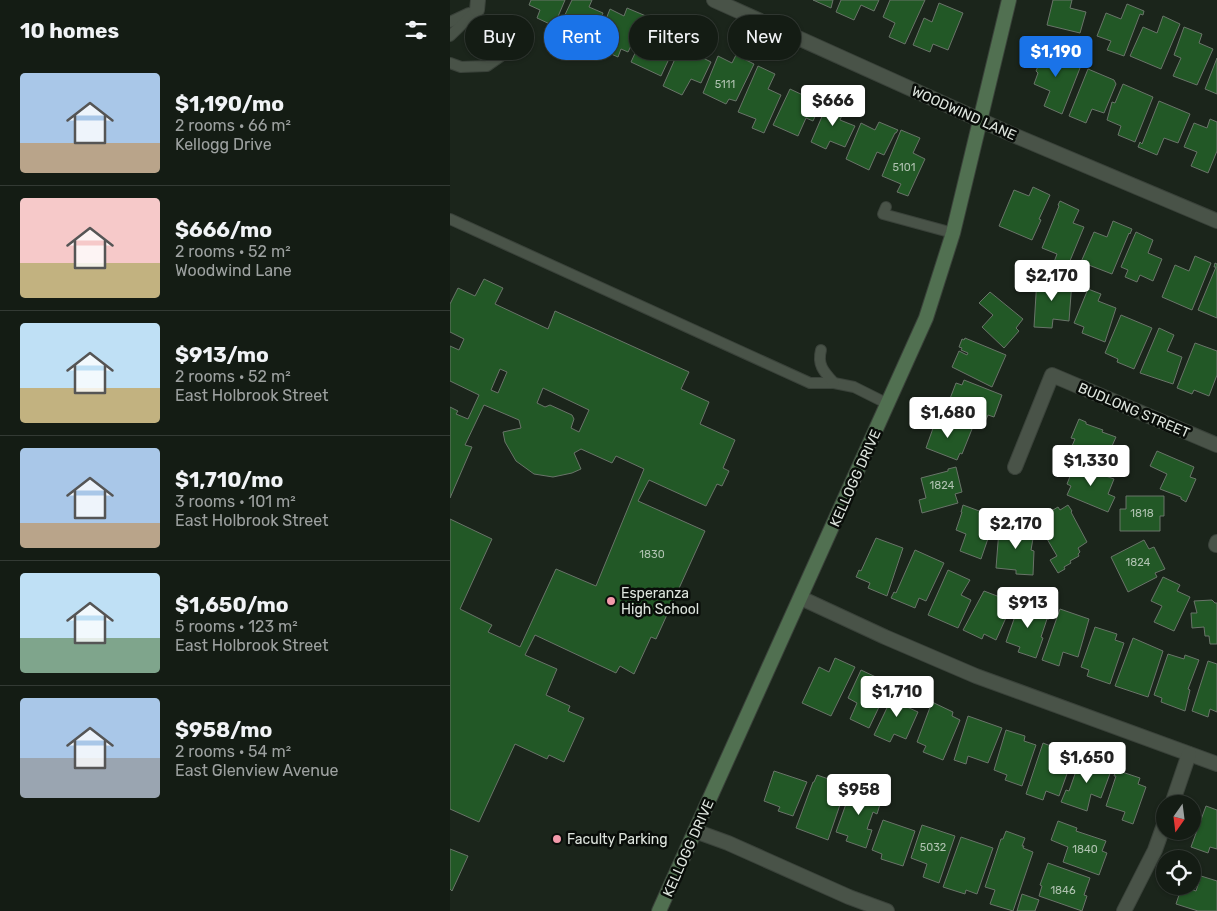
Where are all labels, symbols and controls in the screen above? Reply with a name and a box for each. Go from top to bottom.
chip: Buy [465,15,534,60]
chip: Rent [544,15,619,60]
chip: Filters [629,15,718,60]
chip: New [728,15,801,60]
icon: filters [402,16,430,44]
text: 10 homes [20,18,119,43]
pin: $1,190 [1015,36,1097,78]
text: $1,190 [1030,42,1082,61]
house number: 5111 [715,78,735,91]
street label: WOODWIND LANE [909,83,1019,144]
pin: $666 [803,84,863,127]
text: $1,190/mo [175,91,284,116]
text: $666 [812,91,854,110]
icon: home [60,93,120,153]
text: 2 rooms · 66 m² [175,116,291,135]
text: Kellogg Drive [175,135,272,154]
house number: 5101 [893,161,915,174]
text: $666/mo [175,217,272,242]
icon: home [60,218,120,278]
text: 2 rooms · 52 m² [175,242,291,261]
pin: $2,170 [1011,260,1093,302]
text: Woodwind Lane [175,261,292,280]
text: $2,170 [1026,266,1078,285]
text: $913/mo [175,342,269,367]
icon: home [60,343,120,403]
text: 2 rooms · 52 m² [175,367,291,386]
street label: BUDLONG STREET [1075,379,1192,442]
text: East Holbrook Street [175,386,328,405]
pin: $1,680 [907,396,989,439]
text: $1,680 [920,403,976,422]
street label: KELLOGG DRIVE [826,427,885,530]
pin: $1,330 [1050,444,1132,487]
text: $1,330 [1063,451,1119,470]
text: $1,710/mo [175,467,283,492]
icon: home [60,468,120,528]
house number: 1824 [930,479,955,492]
text: 3 rooms · 101 m² [175,492,296,511]
house number: 1818 [1130,507,1154,520]
pin: $2,170 [975,508,1057,550]
text: East Holbrook Street [175,511,328,530]
text: $2,170 [990,514,1042,533]
house number: 1830 [639,548,665,561]
house number: 1824 [1126,556,1151,569]
place label: Esperanza High School [621,585,699,618]
pin: $913 [998,586,1058,629]
text: $1,650/mo [175,592,289,617]
icon: home [60,593,120,653]
text: $913 [1008,593,1048,612]
marker: Esperanza High School [605,595,617,607]
text: 5 rooms · 123 m² [175,617,298,636]
text: East Holbrook Street [175,636,328,655]
pin: $1,710 [856,676,938,718]
text: $1,710 [872,682,922,701]
text: $958/mo [175,717,272,742]
icon: home [60,718,120,778]
text: 2 rooms · 54 m² [175,742,291,761]
pin: $1,650 [1046,742,1128,784]
text: $1,650 [1060,748,1114,767]
text: East Glenview Avenue [175,761,339,780]
pin: $958 [829,774,889,816]
text: $958 [838,780,880,799]
north arrow [1156,795,1201,840]
map controls [1156,795,1201,895]
street label: KELLOGG DRIVE [659,797,718,900]
place label: Faculty Parking [567,831,668,848]
marker: Faculty Parking [551,833,563,845]
house number: 5032 [920,841,946,854]
house number: 1840 [1072,843,1098,856]
button: locate [1156,850,1201,895]
house number: 1846 [1050,884,1076,897]

